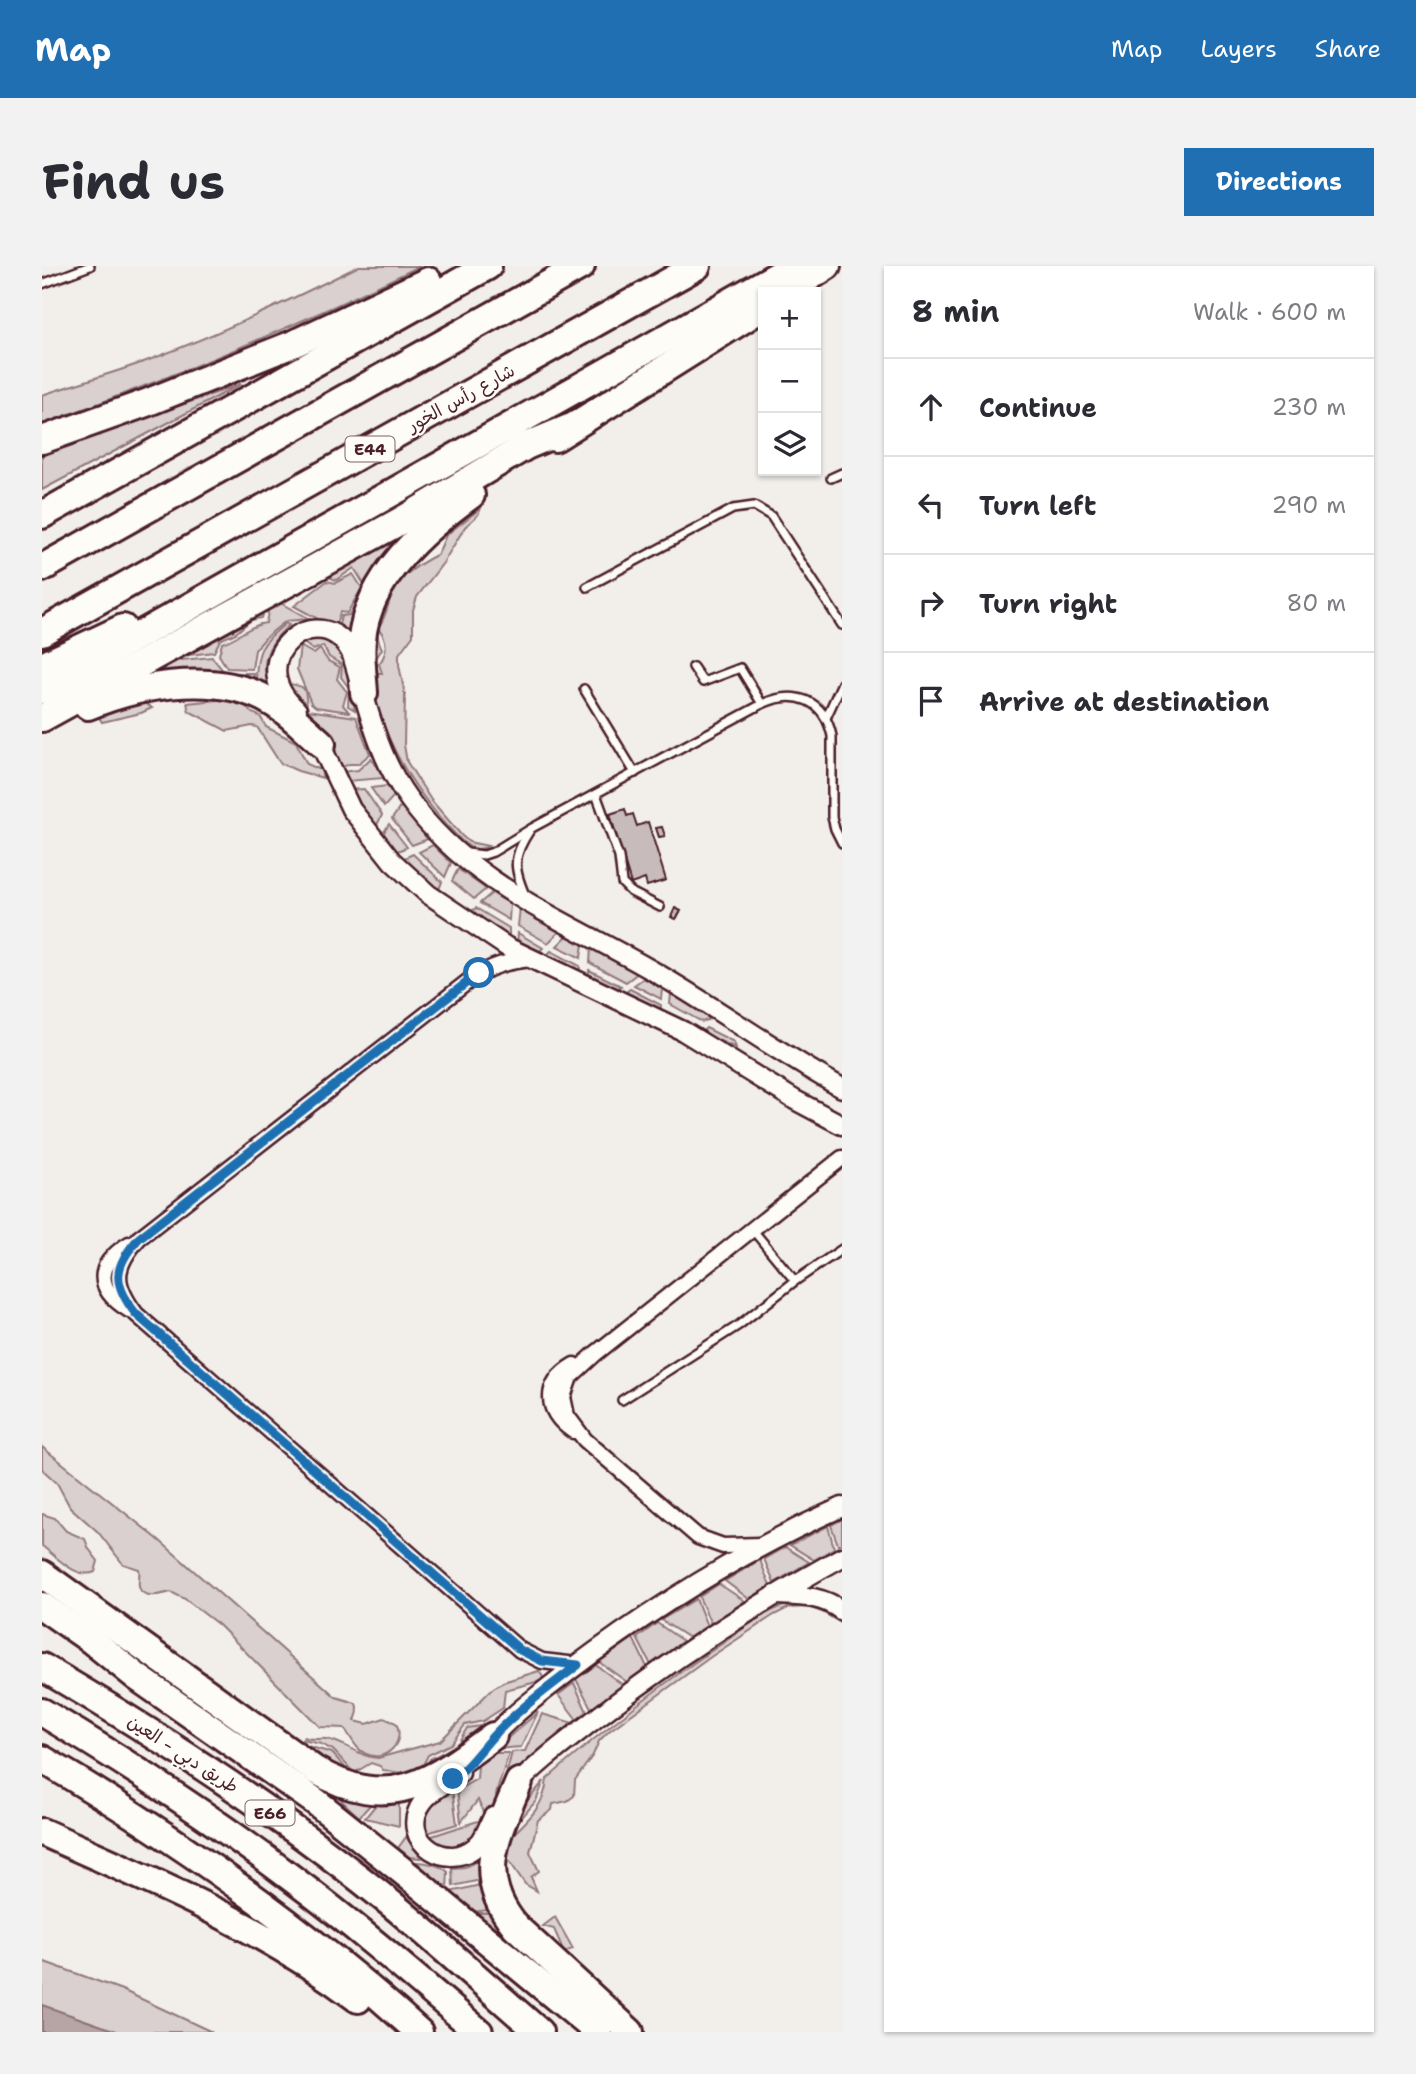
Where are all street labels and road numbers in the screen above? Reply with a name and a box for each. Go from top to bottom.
street label: شارع رأس الخور [401,359,519,438]
road number: E44 [346,436,394,462]
street label: طريق دبي - العين [121,1709,243,1802]
road number: E66 [246,1800,294,1826]

